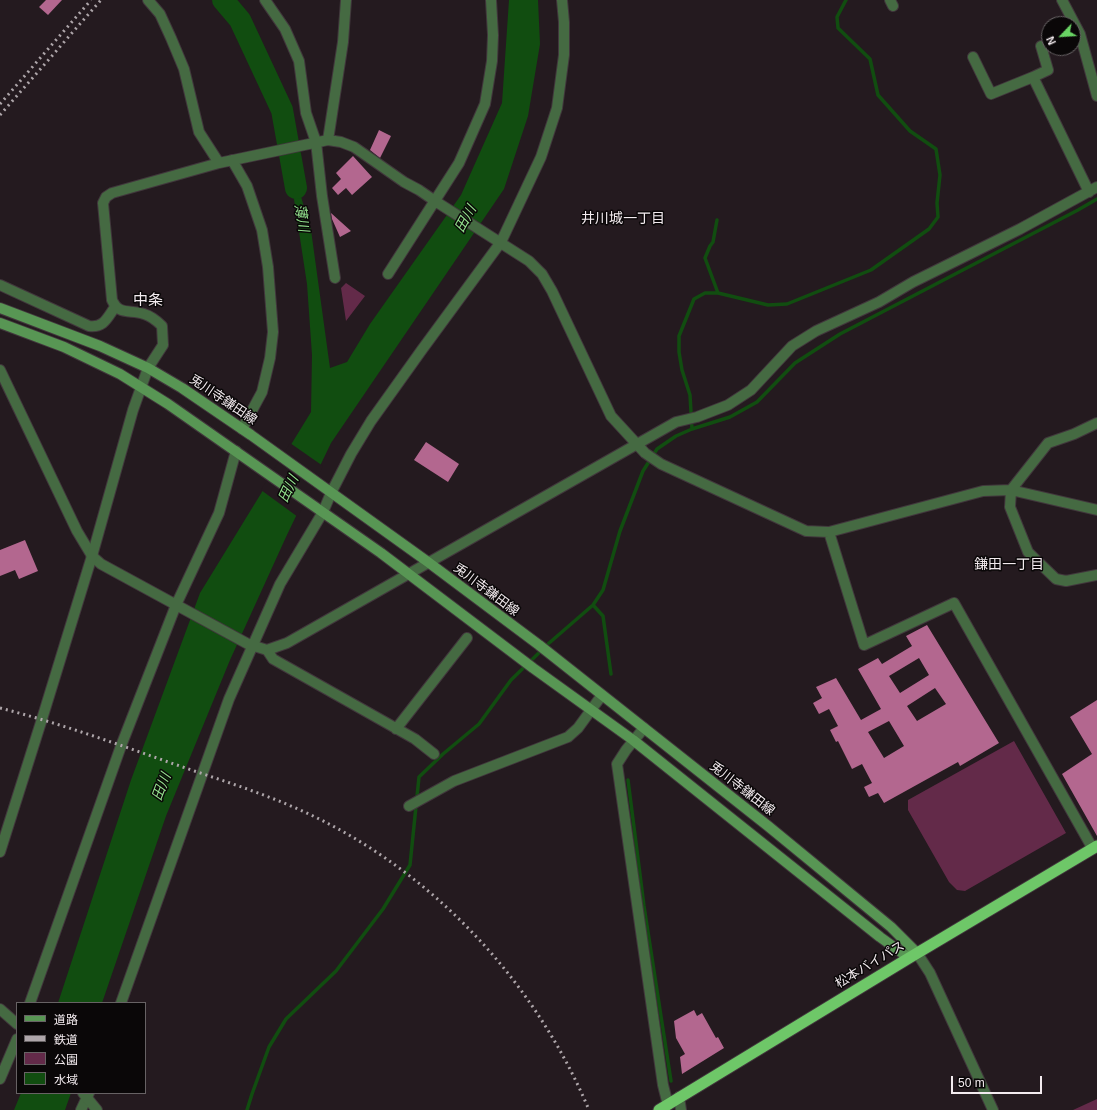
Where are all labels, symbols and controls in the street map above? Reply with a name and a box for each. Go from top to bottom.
north arrow [1041,16,1081,56]
text: N [1044,35,1058,47]
water label: 薄川 [291,203,311,233]
water label: 田川 [452,203,480,235]
district label: 井川城一丁目 [581,211,665,227]
district label: 中条 [133,292,163,310]
street label: 兎川寺鎌田線 [186,372,260,428]
water label: 田川 [275,473,303,505]
district label: 鎌田一丁目 [974,557,1044,573]
street label: 兎川寺鎌田線 [450,560,522,620]
street label: 兎川寺鎌田線 [706,759,778,819]
water label: 田川 [149,771,175,803]
street label: 松本バイパス [833,938,907,992]
legend [16,1002,146,1094]
text: 道路 [54,1013,78,1027]
text: 鉄道 [54,1033,78,1047]
text: 公園 [54,1053,78,1067]
scale bar [953,1068,1044,1094]
text: 水域 [54,1073,78,1087]
text: 50 m [958,1076,985,1090]

